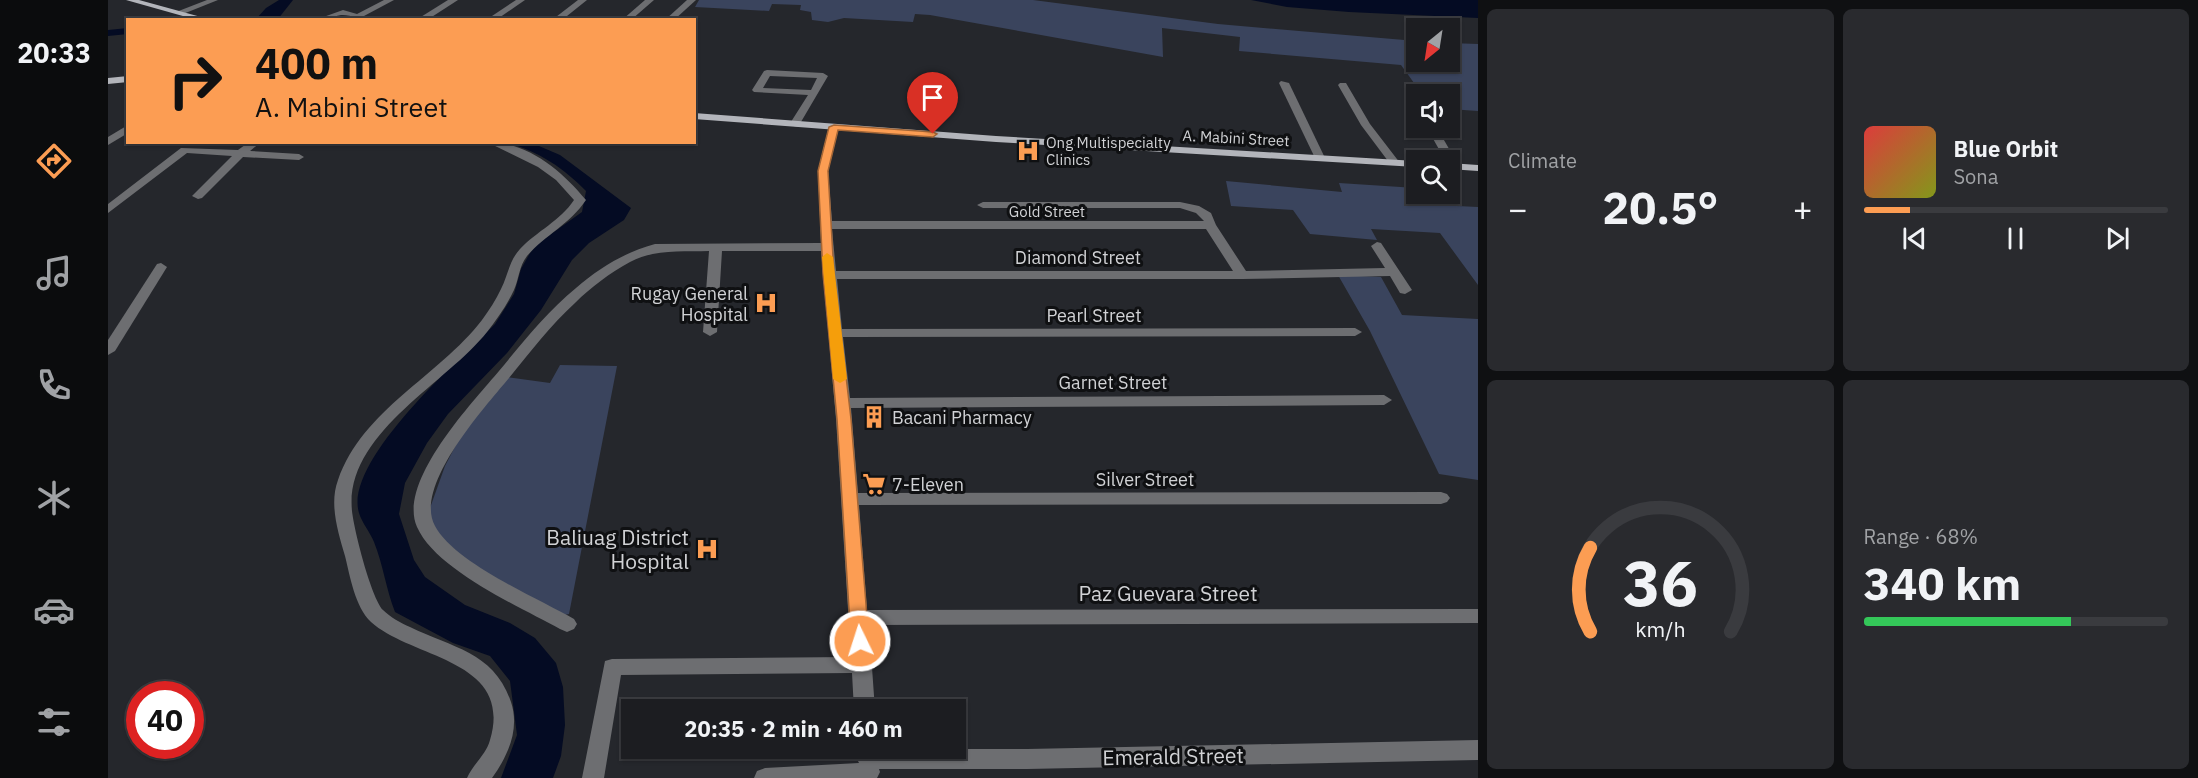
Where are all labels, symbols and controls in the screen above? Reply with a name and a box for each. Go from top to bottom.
north arrow [1406,18,1460,72]
map controls [1406,18,1460,204]
text: 20:33 [17,35,91,70]
text: 400 m [255,36,378,91]
icon: right [156,42,234,120]
pin [907,72,958,134]
icon: arrive [916,81,949,114]
button: sound [1406,84,1460,138]
text: A. Mabini Street [255,89,448,124]
street label: A. Mabini Street [1182,126,1290,150]
place label: Ong Multispecialty Clinics [1046,133,1171,169]
text: Blue Orbit [1954,134,2058,163]
hospital icon: Ong Multispecialty Clinics [1015,138,1041,164]
icon: directions [33,140,75,182]
text: Climate [1508,147,1577,174]
button: search [1406,150,1460,204]
text: Sona [1954,163,1998,190]
text: 20.5° [1602,178,1718,236]
text: − [1508,187,1528,230]
text: + [1793,187,1812,230]
street label: Gold Street [1009,202,1085,221]
icon: previous [1898,222,1931,255]
icon: pause [1999,222,2032,255]
icon: next [2101,222,2134,255]
street label: Diamond Street [1015,246,1141,269]
icon: music [33,252,75,294]
place label: Rugay General Hospital [631,282,748,326]
hospital icon: Rugay General Hospital [753,290,779,316]
street label: Pearl Street [1046,304,1142,327]
icon: phone [33,364,75,406]
street label: Garnet Street [1059,371,1167,394]
building icon: Bacani Pharmacy [861,404,887,430]
place label: Bacani Pharmacy [892,406,1032,429]
street label: Silver Street [1096,468,1194,491]
supermarket icon: 7-Eleven [861,471,887,497]
place label: 7-Eleven [892,473,964,496]
icon: climate [33,477,75,519]
place label: Baliuag District Hospital [546,523,689,575]
text: Range · 68% [1864,523,1978,550]
hospital icon: Baliuag District Hospital [694,536,720,562]
text: 36 [1623,542,1698,623]
text: 340 km [1864,554,2021,612]
street label: Paz Guevara Street [1078,579,1258,607]
icon: car [33,589,75,631]
position arrow [828,609,892,673]
text: km/h [1635,615,1685,643]
speed limit sign: 40 [126,681,204,759]
icon: filters [33,701,75,743]
text: 20:35 · 2 min · 460 m [684,714,903,743]
street label: Emerald Street [1102,741,1244,771]

